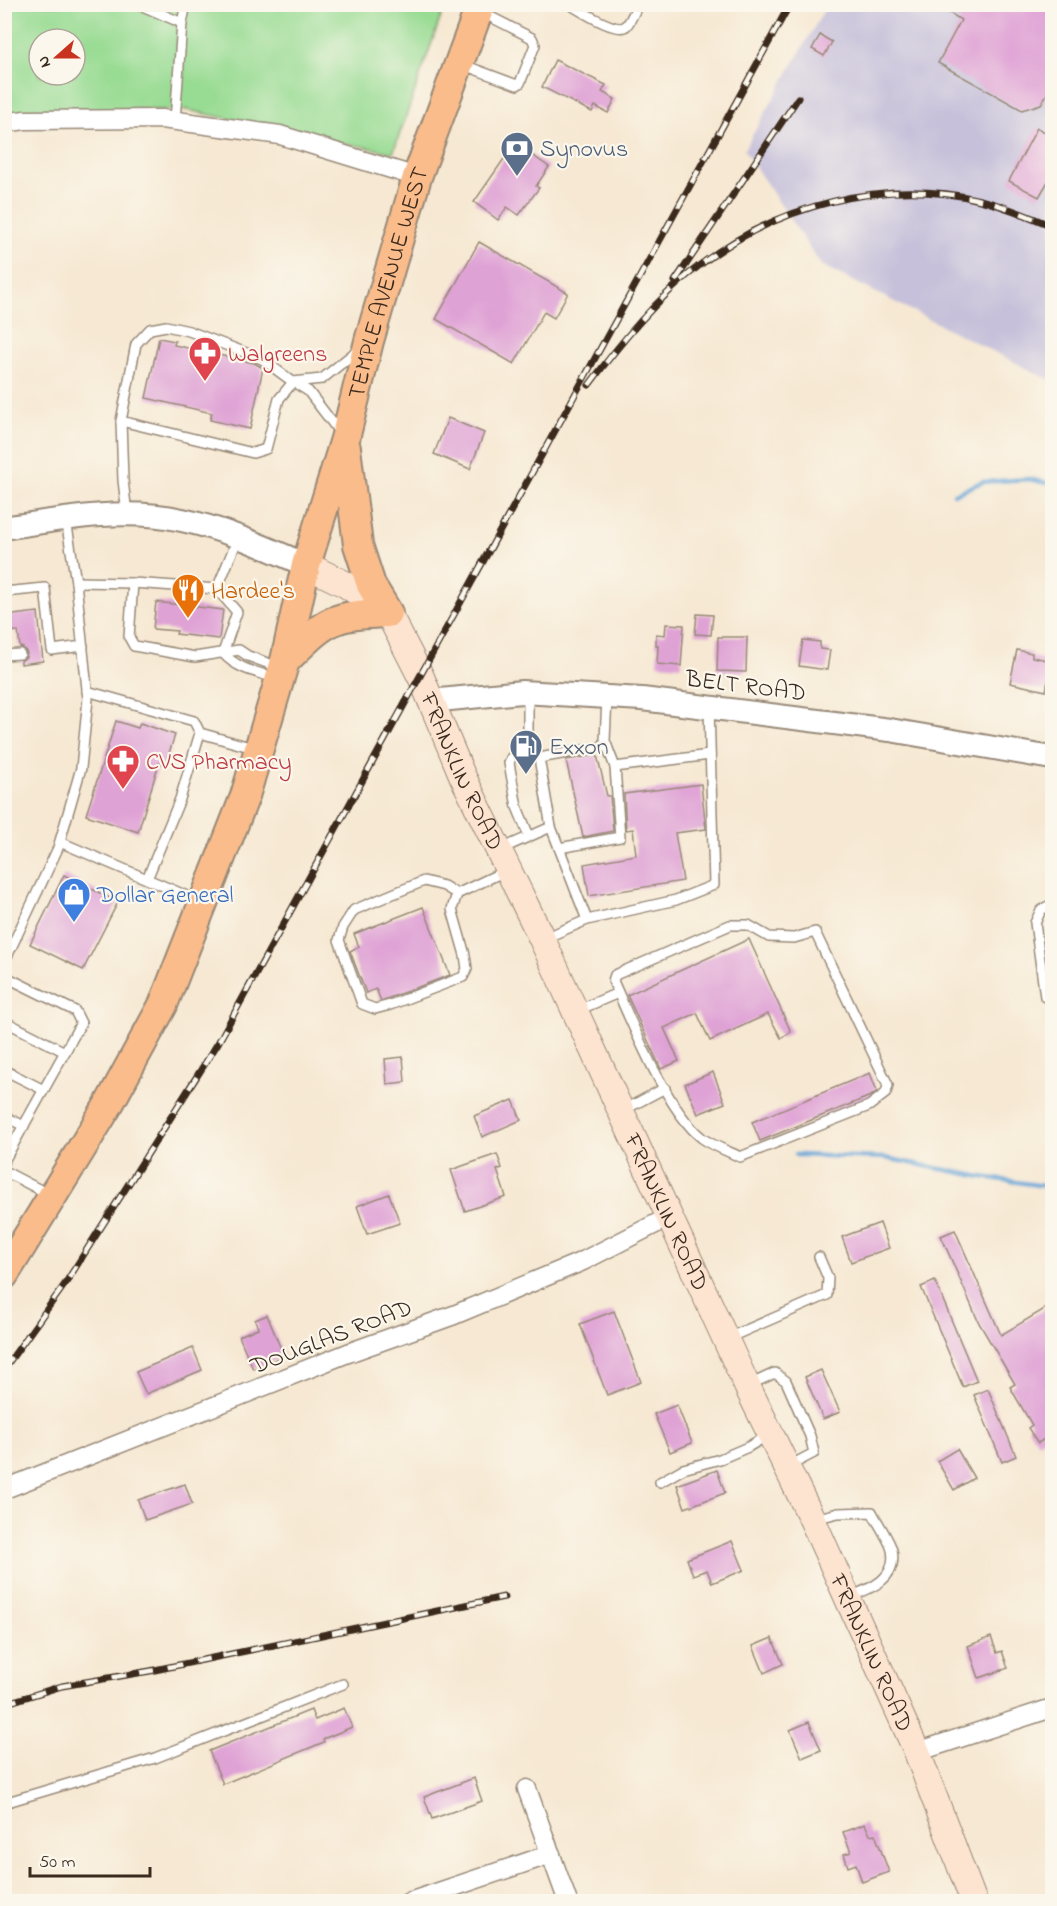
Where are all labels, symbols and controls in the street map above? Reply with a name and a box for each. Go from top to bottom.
north arrow [27,27,87,87]
text: N [32,52,58,71]
bank icon: Synovus [499,130,535,177]
place label: Synovus [540,133,628,169]
street label: TEMPLE AVENUE WEST [340,162,439,403]
pharmacy icon: Walgreens [187,335,223,382]
place label: Walgreens [228,338,327,373]
restaurant icon: Hardee's [170,572,206,619]
place label: Hardee's [211,575,295,610]
street label: BELT ROAD [683,663,808,712]
street label: FRANKLIN ROAD [409,687,511,857]
fuel station icon: Exxon [508,728,544,775]
place label: Exxon [549,731,609,766]
pharmacy icon: CVS Pharmacy [105,743,141,790]
place label: CVS Pharmacy [146,746,292,782]
shop icon: Dollar General [56,876,92,923]
place label: Dollar General [96,879,234,914]
street label: FRANKLIN ROAD [613,1127,716,1297]
street label: DOUGLAS ROAD [245,1291,418,1386]
street label: FRANKLIN ROAD [819,1568,921,1738]
scale bar [30,1840,150,1878]
text: 50 m [39,1850,76,1876]

